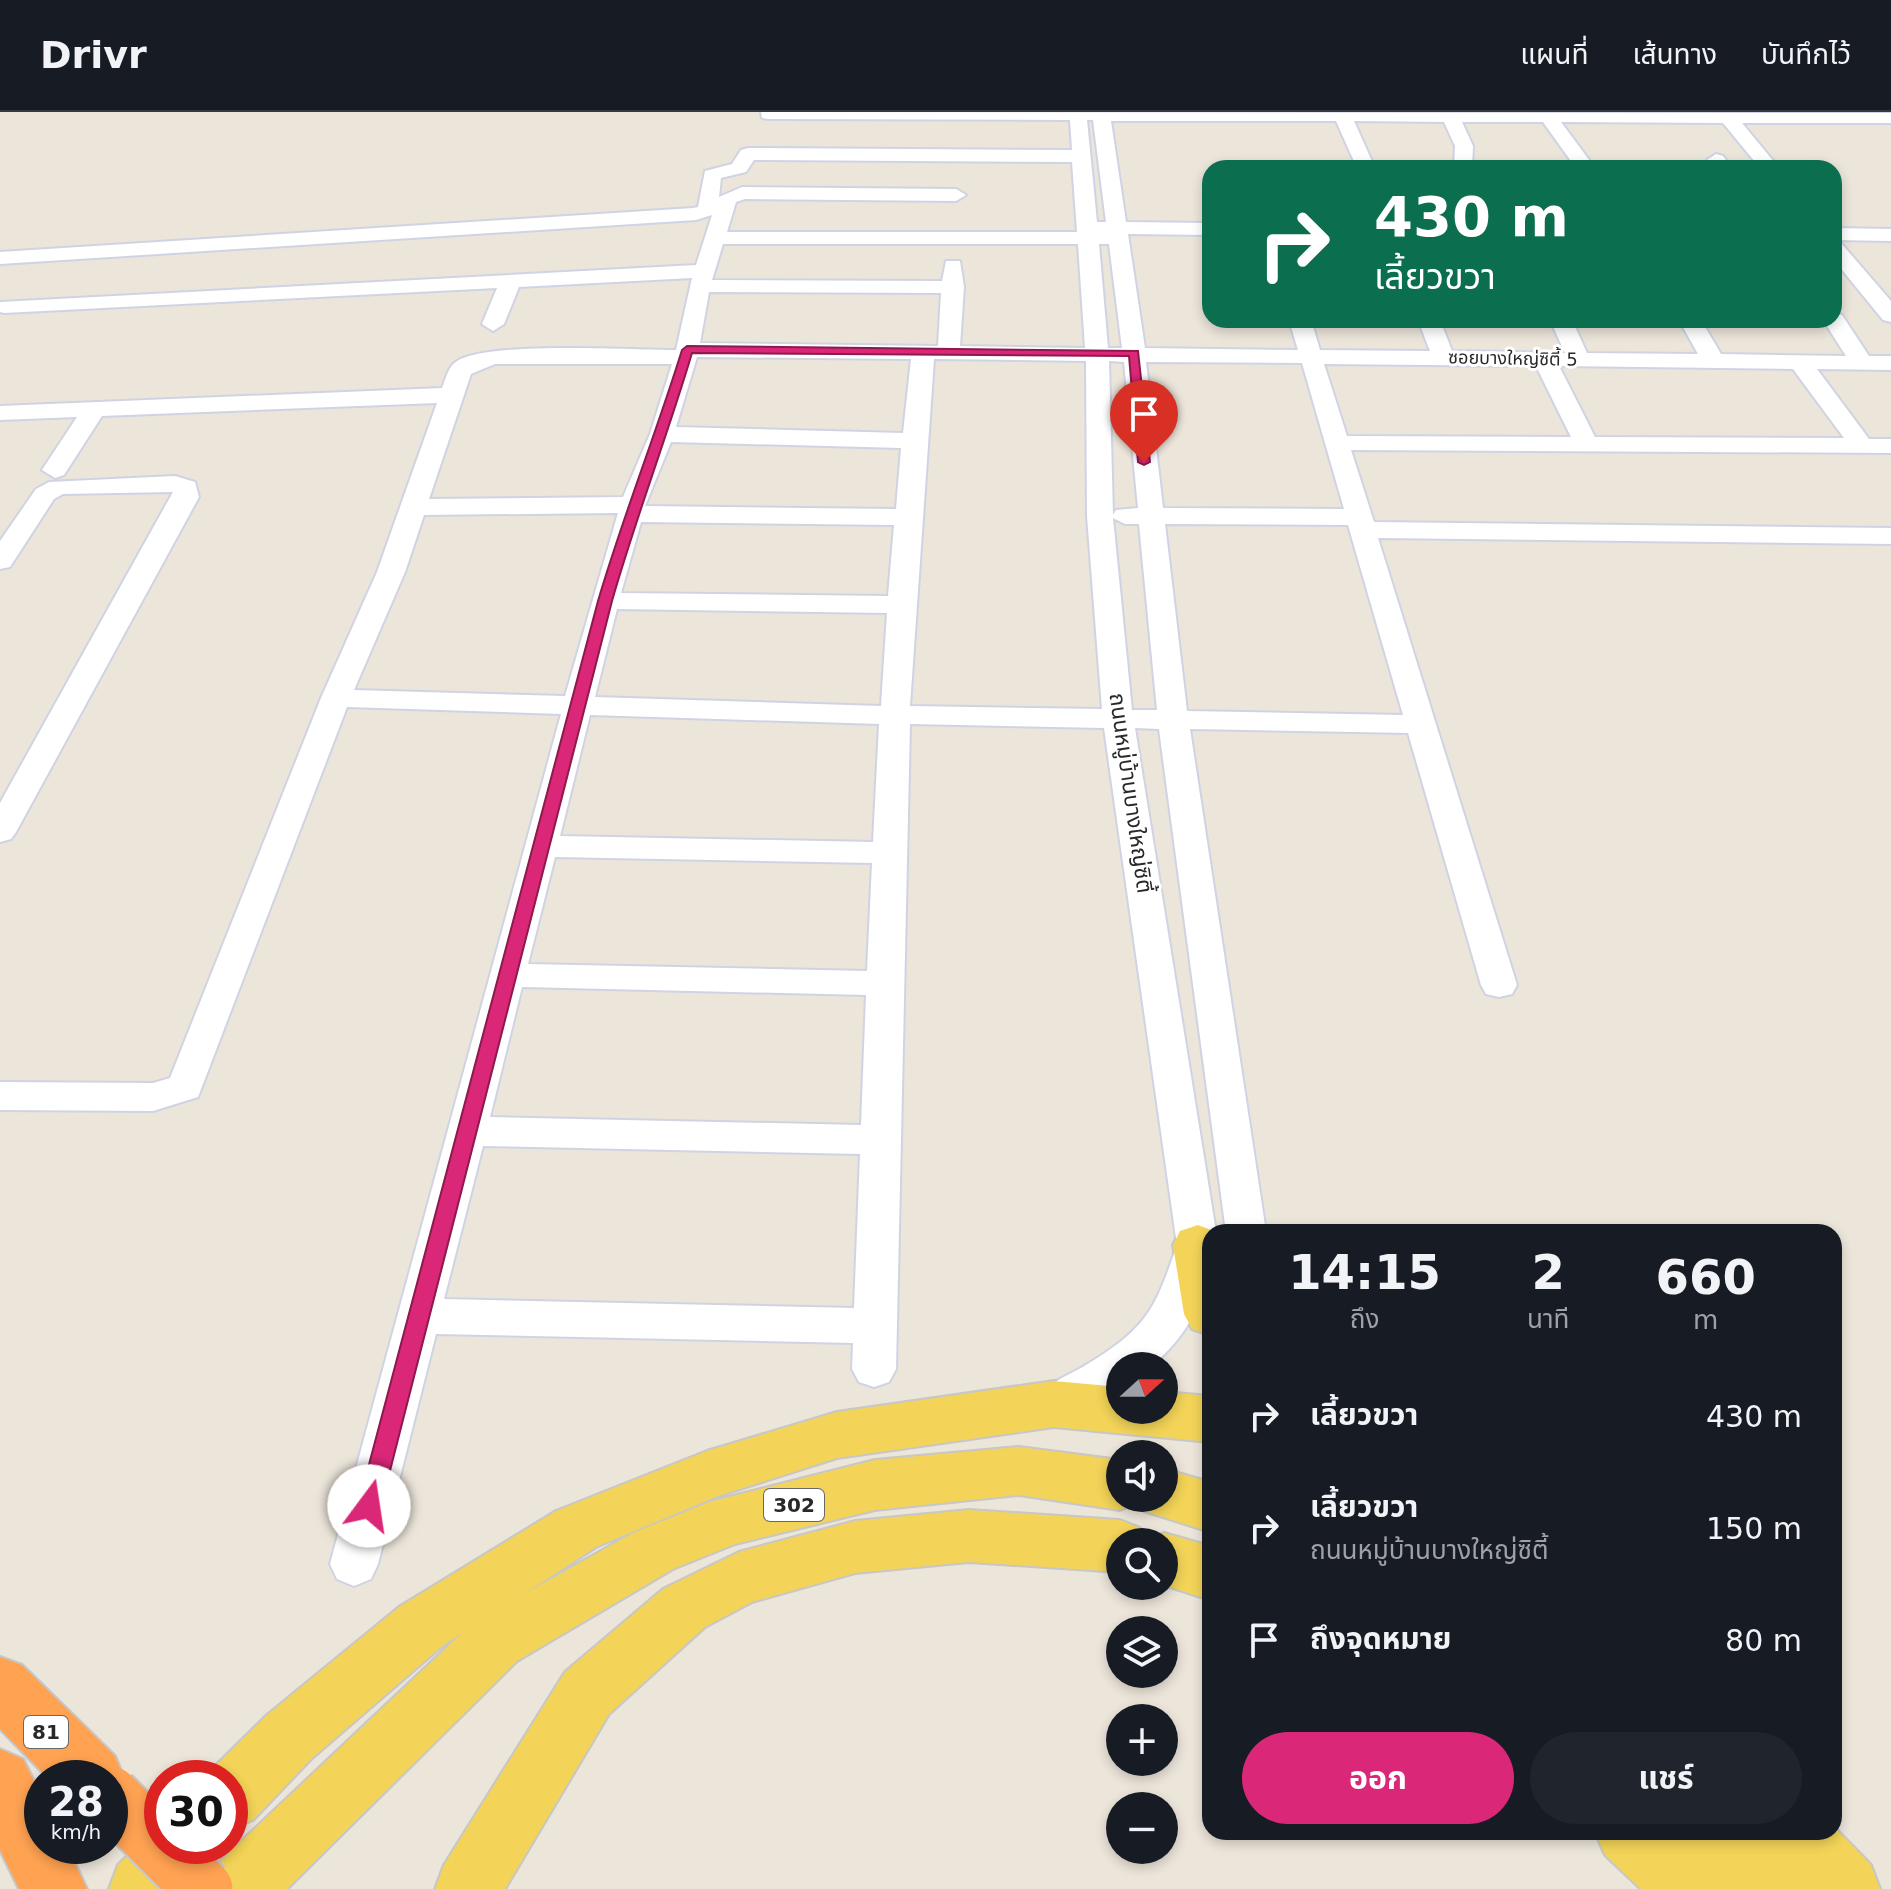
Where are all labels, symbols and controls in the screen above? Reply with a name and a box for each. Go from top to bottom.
text: Drivr [40,33,147,77]
text: แผนที่ [1520,38,1588,71]
text: เส้นทาง [1632,38,1717,71]
text: บันทึกไว้ [1761,38,1851,71]
text: 430 m [1374,184,1569,249]
icon: right [1242,192,1346,296]
text: เลี้ยวขวา [1374,256,1496,297]
street label: ซอยบางใหญ่ซิตี้ 5 [1448,344,1578,370]
pin [1110,380,1178,462]
icon: arrive [1122,392,1166,436]
street label: ถนนหมู่บ้านบางใหญ่ซิตี้ [1104,691,1160,895]
text: 14:15 [1288,1244,1441,1300]
text: 2 [1532,1244,1565,1300]
text: 660 [1656,1249,1756,1305]
text: ถึง [1350,1304,1379,1334]
text: นาที [1527,1304,1569,1334]
text: m [1693,1305,1718,1335]
north arrow [1106,1352,1178,1424]
map controls [1106,1352,1178,1864]
icon: right [1242,1394,1286,1438]
text: เลี้ยวขวา [1310,1397,1418,1432]
text: 430 m [1706,1399,1802,1434]
button: sound [1106,1440,1178,1512]
position arrow [327,1464,411,1548]
road number: 302 [764,1489,824,1521]
text: เลี้ยวขวา [1310,1489,1418,1524]
icon: right [1242,1506,1286,1550]
text: 150 m [1706,1511,1802,1546]
button: search [1106,1528,1178,1600]
text: ถนนหมู่บ้านบางใหญ่ซิตี้ [1310,1535,1549,1565]
button: layers [1106,1616,1178,1688]
icon: arrive [1242,1618,1286,1662]
text: ถึงจุดหมาย [1310,1621,1451,1656]
text: 80 m [1725,1623,1802,1658]
button: + [1106,1704,1178,1776]
road number: 81 [24,1716,68,1748]
button: ออก [1242,1732,1514,1824]
button: แชร์ [1530,1732,1802,1824]
speed limit sign: 30 [144,1760,248,1864]
text: 28 [48,1779,104,1825]
button: − [1106,1792,1178,1864]
text: km/h [51,1820,101,1844]

